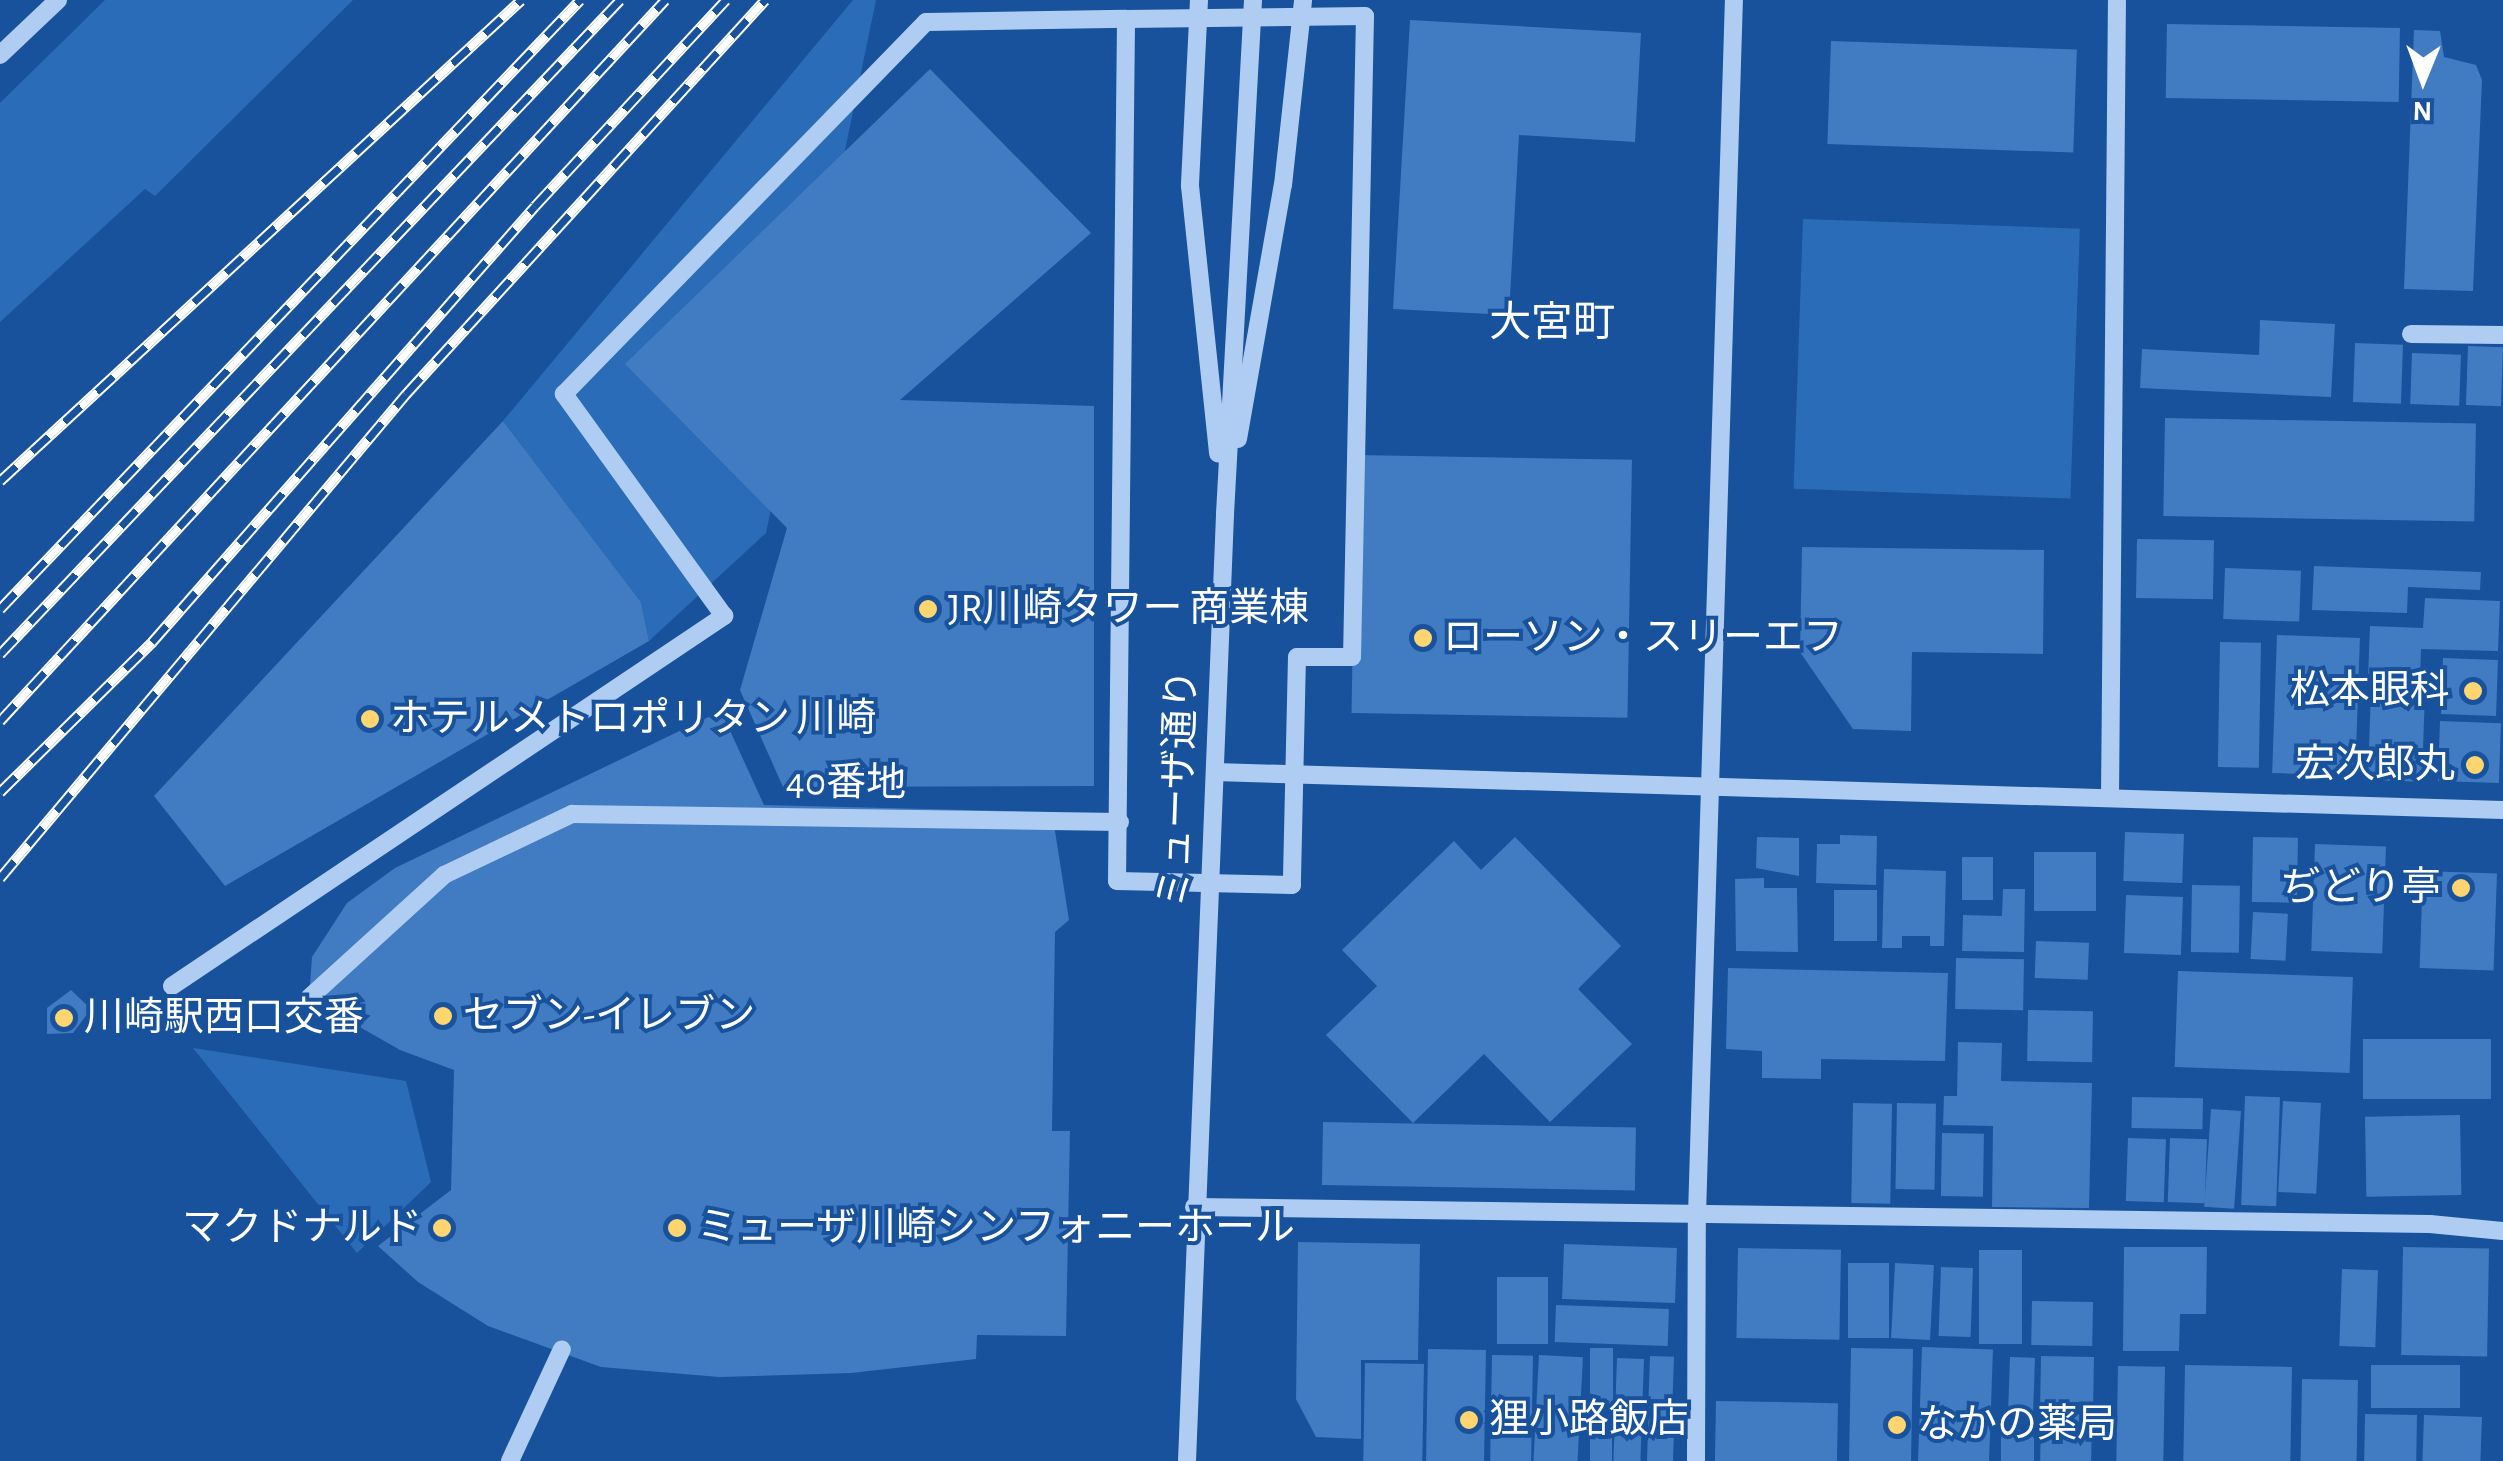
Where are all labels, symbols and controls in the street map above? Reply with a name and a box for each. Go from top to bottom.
north arrow [2373,30,2473,130]
text: N [2412,96,2432,124]
district label: 大宮町 [1489,298,1615,348]
place label: JR川崎タワー 商業棟 [948,585,1309,633]
marker: JR川崎タワー 商業棟 [917,598,939,620]
place label: ローソン・スリーエフ [1443,614,1843,662]
marker: ローソン・スリーエフ [1412,627,1434,649]
place label: 松本眼科 [2290,667,2450,715]
street label: ミューザ通り [1151,668,1207,910]
marker: 松本眼科 [2460,678,2486,704]
place label: ホテルメトロポリタン 川崎 [390,695,877,743]
marker: ホテルメトロポリタン 川崎 [359,708,381,730]
place label: 宏次郎丸 [2295,741,2455,789]
marker: 宏次郎丸 [2464,754,2486,776]
street label: 40番地 [785,758,907,808]
place label: ぢどり亭 [2281,864,2441,912]
marker: ぢどり亭 [2450,877,2472,899]
place label: セブン-イレブン [463,992,755,1040]
place label: 川崎駅西口交番 [84,994,364,1042]
marker: セブン-イレブン [432,1005,454,1027]
marker: 川崎駅西口交番 [53,1007,75,1029]
place label: マクドナルド [182,1204,422,1252]
place label: ミューザ川崎シンフォニーホール [697,1204,1297,1252]
marker: マクドナルド [431,1217,453,1239]
marker: ミューザ川崎シンフォニーホール [666,1217,688,1239]
place label: 狸小路飯店 [1489,1396,1689,1444]
place label: なかの薬局 [1917,1401,2117,1449]
marker: 狸小路飯店 [1458,1409,1480,1431]
marker: なかの薬局 [1886,1414,1908,1436]

